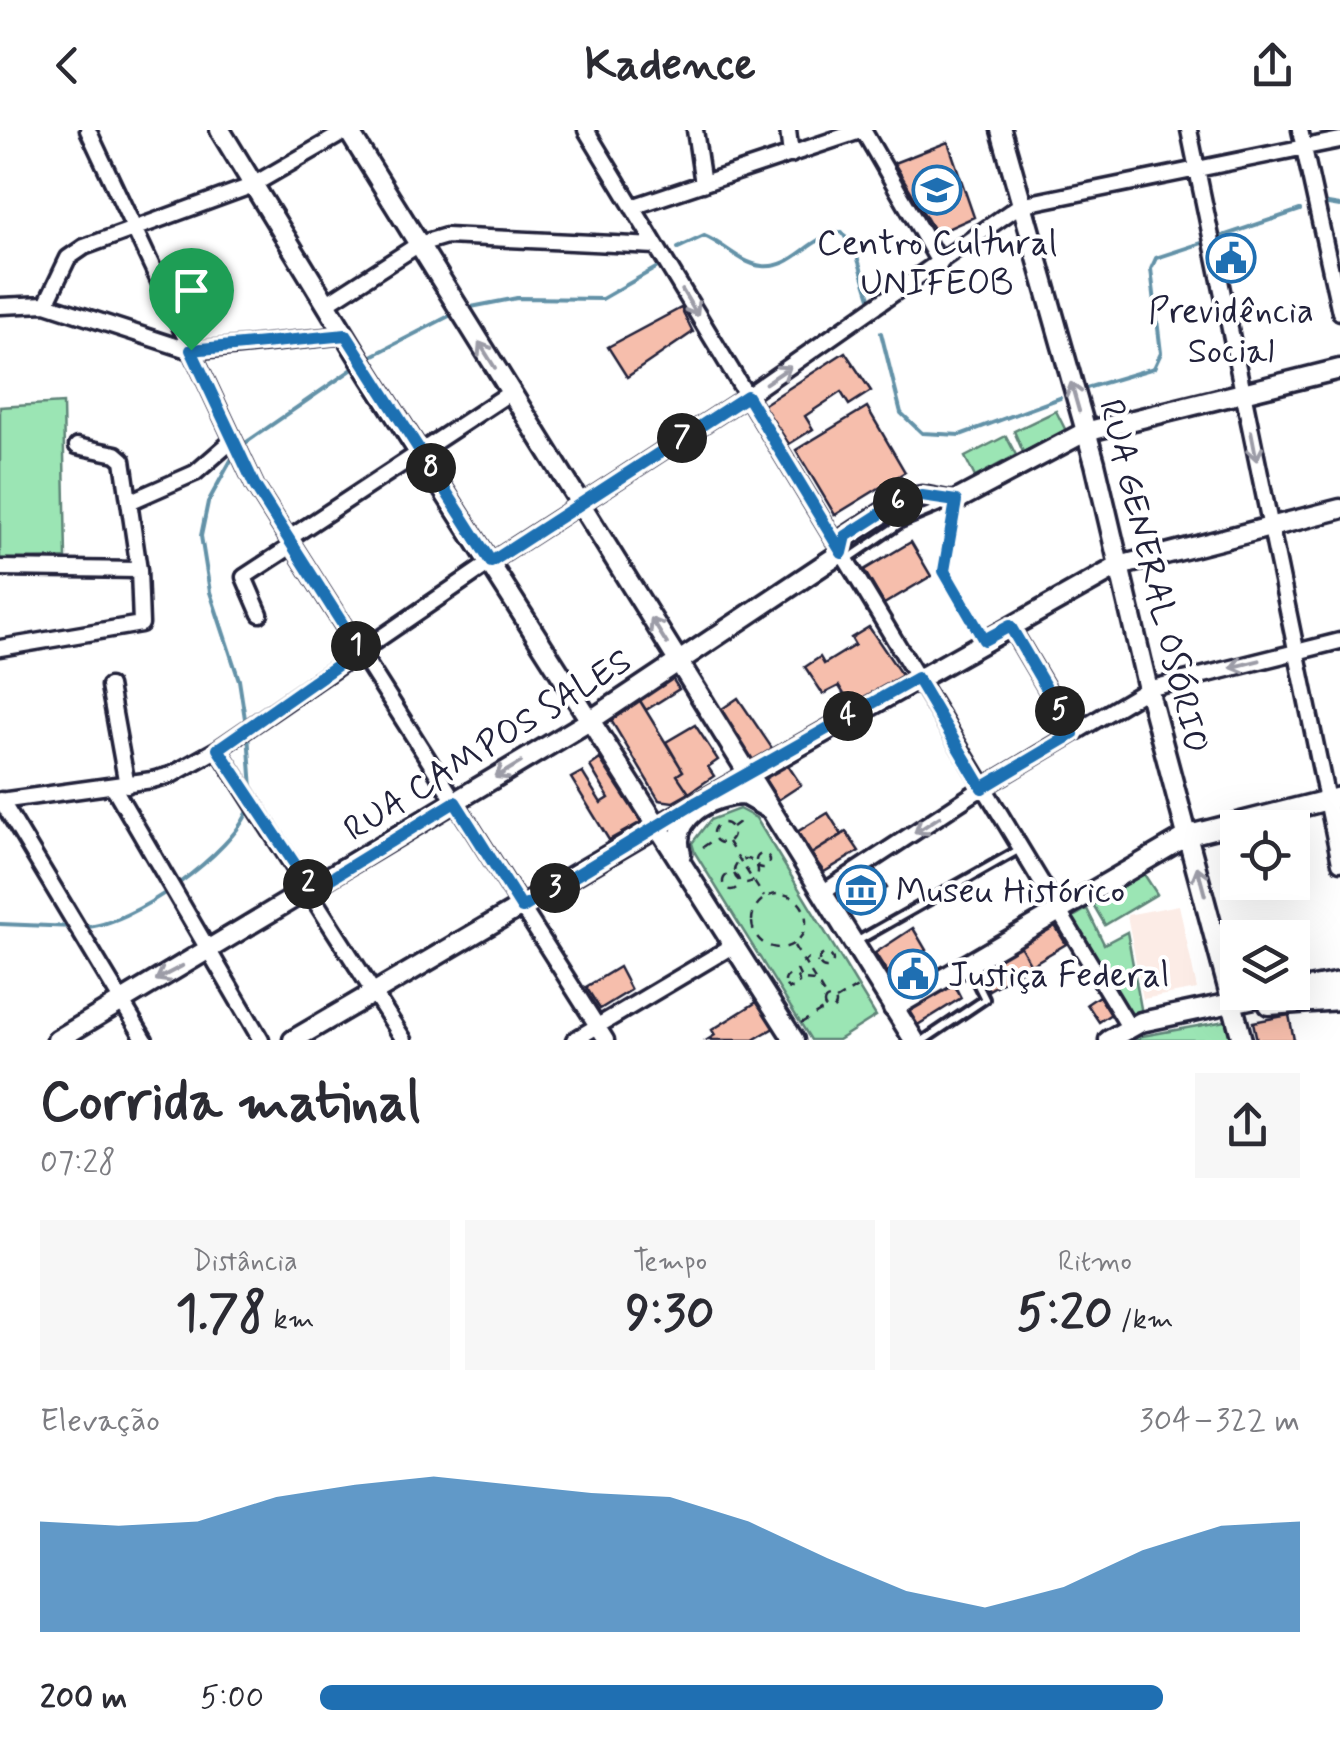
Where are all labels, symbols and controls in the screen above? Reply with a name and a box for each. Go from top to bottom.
text: Kadence [584,36,756,95]
icon: back [40,38,95,93]
icon: share [1245,38,1300,93]
school or university icon: Centro Cultural UNIFEOB [911,164,963,216]
place label: Centro Cultural UNIFEOB [817,221,1057,307]
public building icon: Previdência Social [1205,232,1257,284]
pin [149,248,234,351]
icon: arrive [164,263,219,318]
one-way arrow [680,288,700,317]
place label: Previdência Social [1148,289,1314,375]
one-way arrow [477,341,498,370]
one-way arrow [763,365,791,386]
one-way arrow [1065,382,1083,413]
street label: RUA GENERAL OSÓRIO [1087,395,1219,758]
pin: 7 [657,413,707,463]
text: 7 [674,419,691,456]
one-way arrow [1245,429,1264,461]
pin: 8 [406,443,456,493]
text: 8 [423,449,439,486]
pin: 6 [873,477,923,527]
text: 6 [891,483,905,520]
one-way arrow [649,617,669,646]
pin: 1 [331,621,381,671]
text: 1 [350,627,362,664]
street label: RUA CAMPOS SALES [336,639,641,853]
one-way arrow [1230,656,1261,675]
pin: 5 [1035,686,1085,736]
pin: 4 [823,691,873,741]
text: 5 [1052,692,1068,729]
text: 4 [840,697,856,734]
one-way arrow [494,760,523,780]
map controls [1220,810,1310,1010]
button: locate [1220,810,1310,900]
one-way arrow [913,814,942,835]
pin: 2 [283,859,333,909]
pin: 3 [530,863,580,913]
museum icon: Museu Histórico [835,864,887,916]
text: 2 [301,865,315,902]
one-way arrow [1191,866,1210,897]
text: 3 [549,869,561,906]
place label: Museu Histórico [896,869,1125,915]
button: layers [1220,920,1310,1010]
public building icon: Justiça Federal [887,948,939,1000]
place label: Justiça Federal [948,953,1169,999]
one-way arrow [155,964,185,984]
text: Corrida matinal [40,1068,420,1140]
button: share [1195,1073,1300,1178]
text: 07:28 [40,1142,116,1184]
text: Distância [192,1244,298,1281]
text: Tempo [633,1244,707,1281]
text: Ritmo [1058,1244,1132,1281]
text: 1.78 [176,1281,266,1347]
text: 9:30 [625,1281,715,1347]
text: 5:20 [1016,1281,1113,1347]
text: km [266,1302,314,1339]
text: /km [1113,1302,1174,1339]
text: Elevação [40,1400,160,1442]
text: 304–322 m [1139,1400,1300,1442]
text: 200 m [40,1677,127,1719]
text: 5:00 [200,1677,264,1719]

